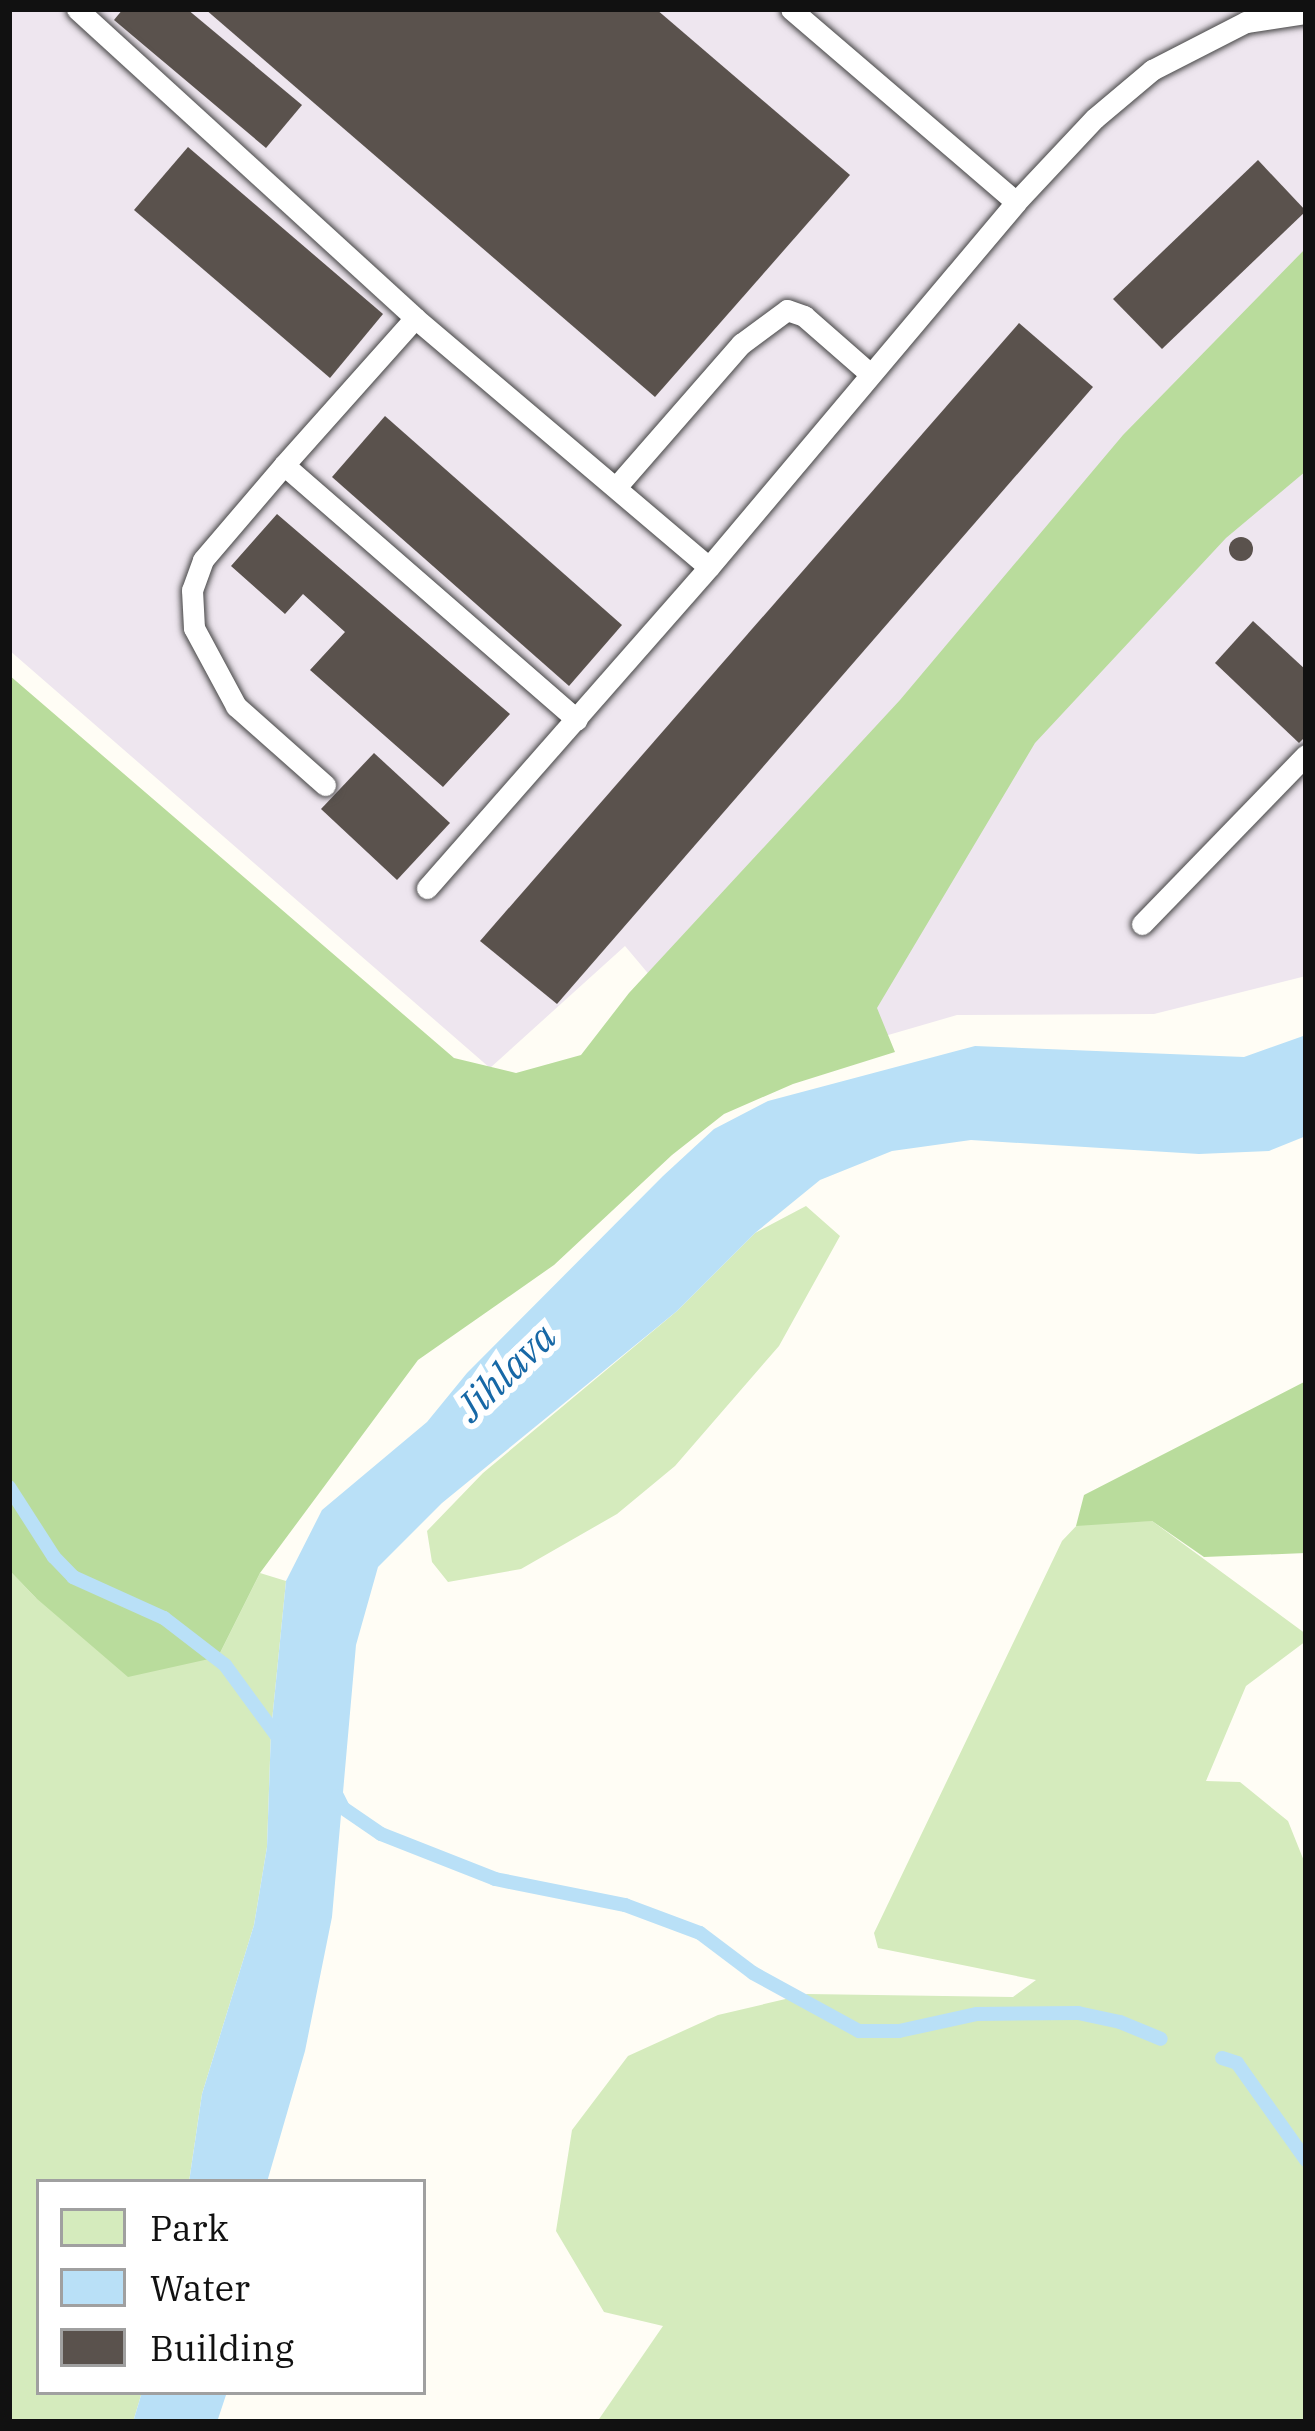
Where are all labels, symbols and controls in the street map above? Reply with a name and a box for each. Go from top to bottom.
water label: Jihlava [446,1313,566,1431]
legend [36,2179,426,2395]
text: Park [150,2204,229,2251]
text: Water [150,2264,250,2311]
text: Building [150,2324,294,2371]

